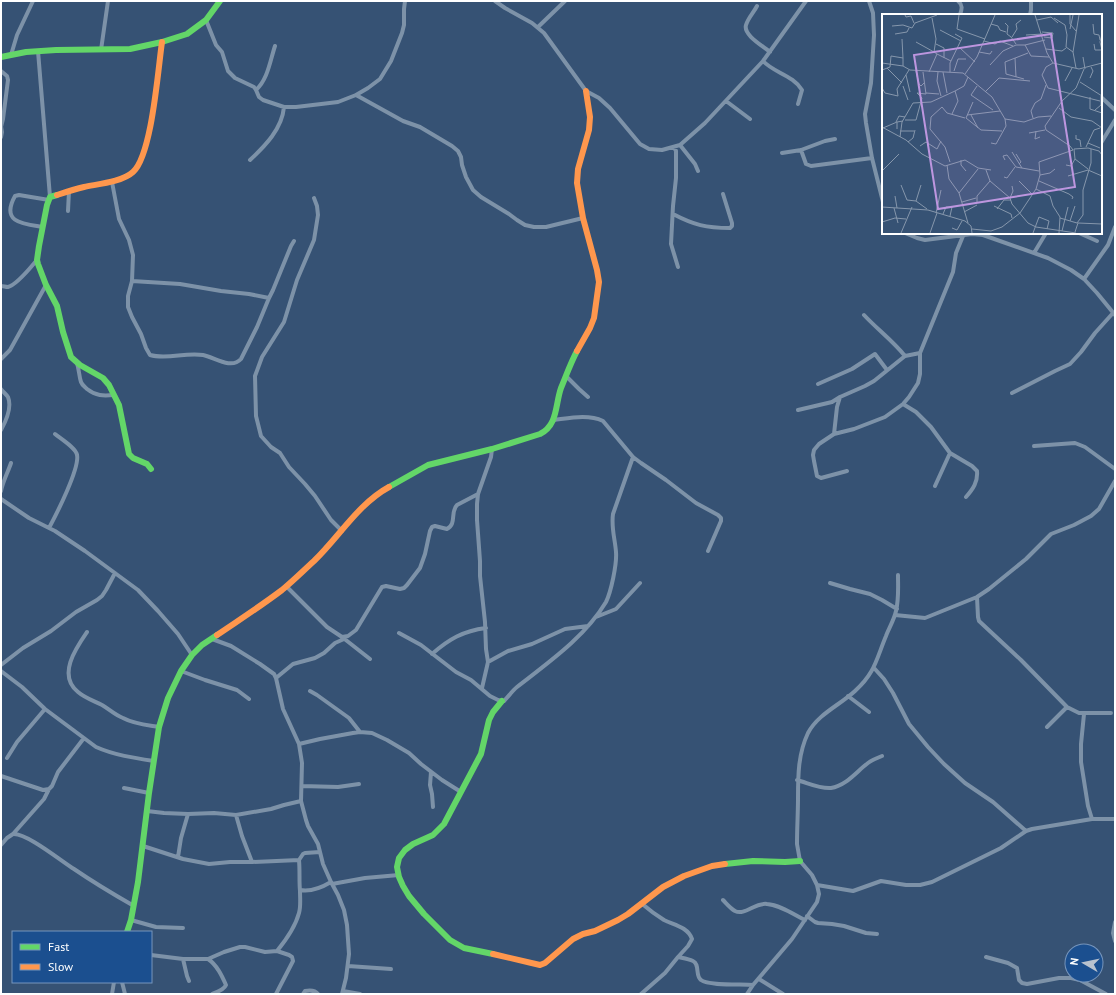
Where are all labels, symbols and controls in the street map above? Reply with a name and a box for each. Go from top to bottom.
inset map [882,14,1102,234]
legend [12,931,152,983]
text: Fast [48,939,69,954]
north arrow [1064,943,1104,983]
text: N [1067,957,1082,966]
text: Slow [48,959,73,974]

